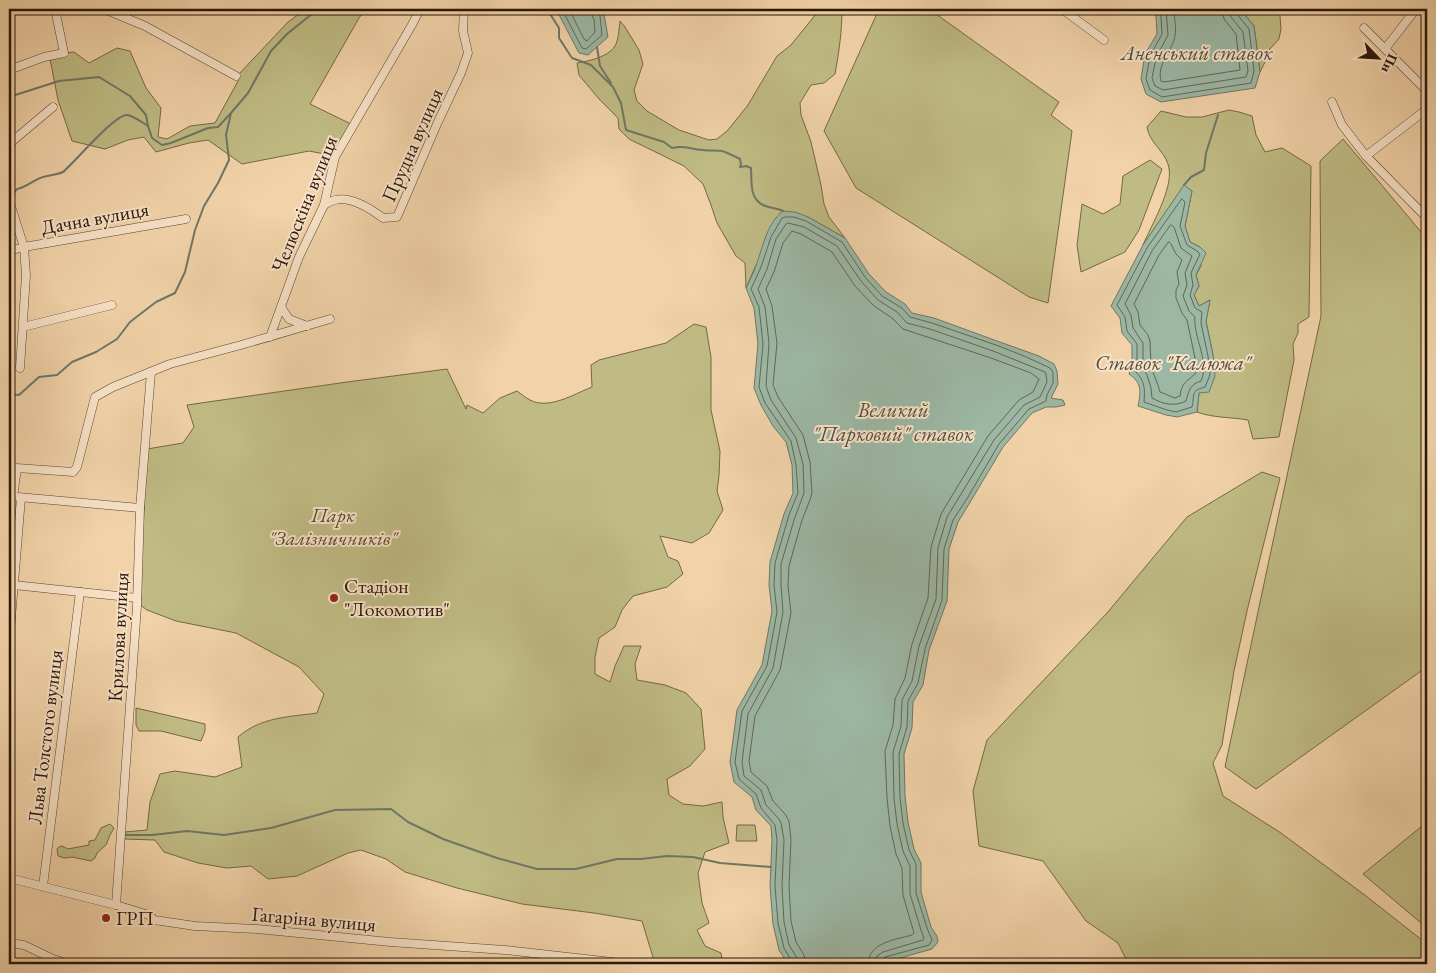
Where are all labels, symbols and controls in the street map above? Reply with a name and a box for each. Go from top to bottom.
north arrow [1354,32,1404,82]
water label: Аненський ставок [1119,39,1274,66]
text: Пн [1378,51,1402,76]
street label: Прудна вулиця [375,84,449,206]
street label: Челюскіна вулиця [265,132,343,276]
street label: Дачна вулиця [39,196,151,240]
water label: Ставок "Калюжа" [1095,349,1253,376]
water label: Великий "Парковий" ставок [812,396,975,447]
park label: Парк "Залізничників" [269,502,400,551]
street label: Крилова вулиця [102,571,134,703]
place label: Стадіон "Локомотив" [344,573,450,622]
marker: Стадіон "Локомотив" [328,592,340,604]
street label: Льва Толстого вулиця [21,648,69,826]
street label: Гагаріна вулиця [251,901,377,937]
place label: ГРП [116,905,154,931]
marker: ГРП [100,912,112,924]

